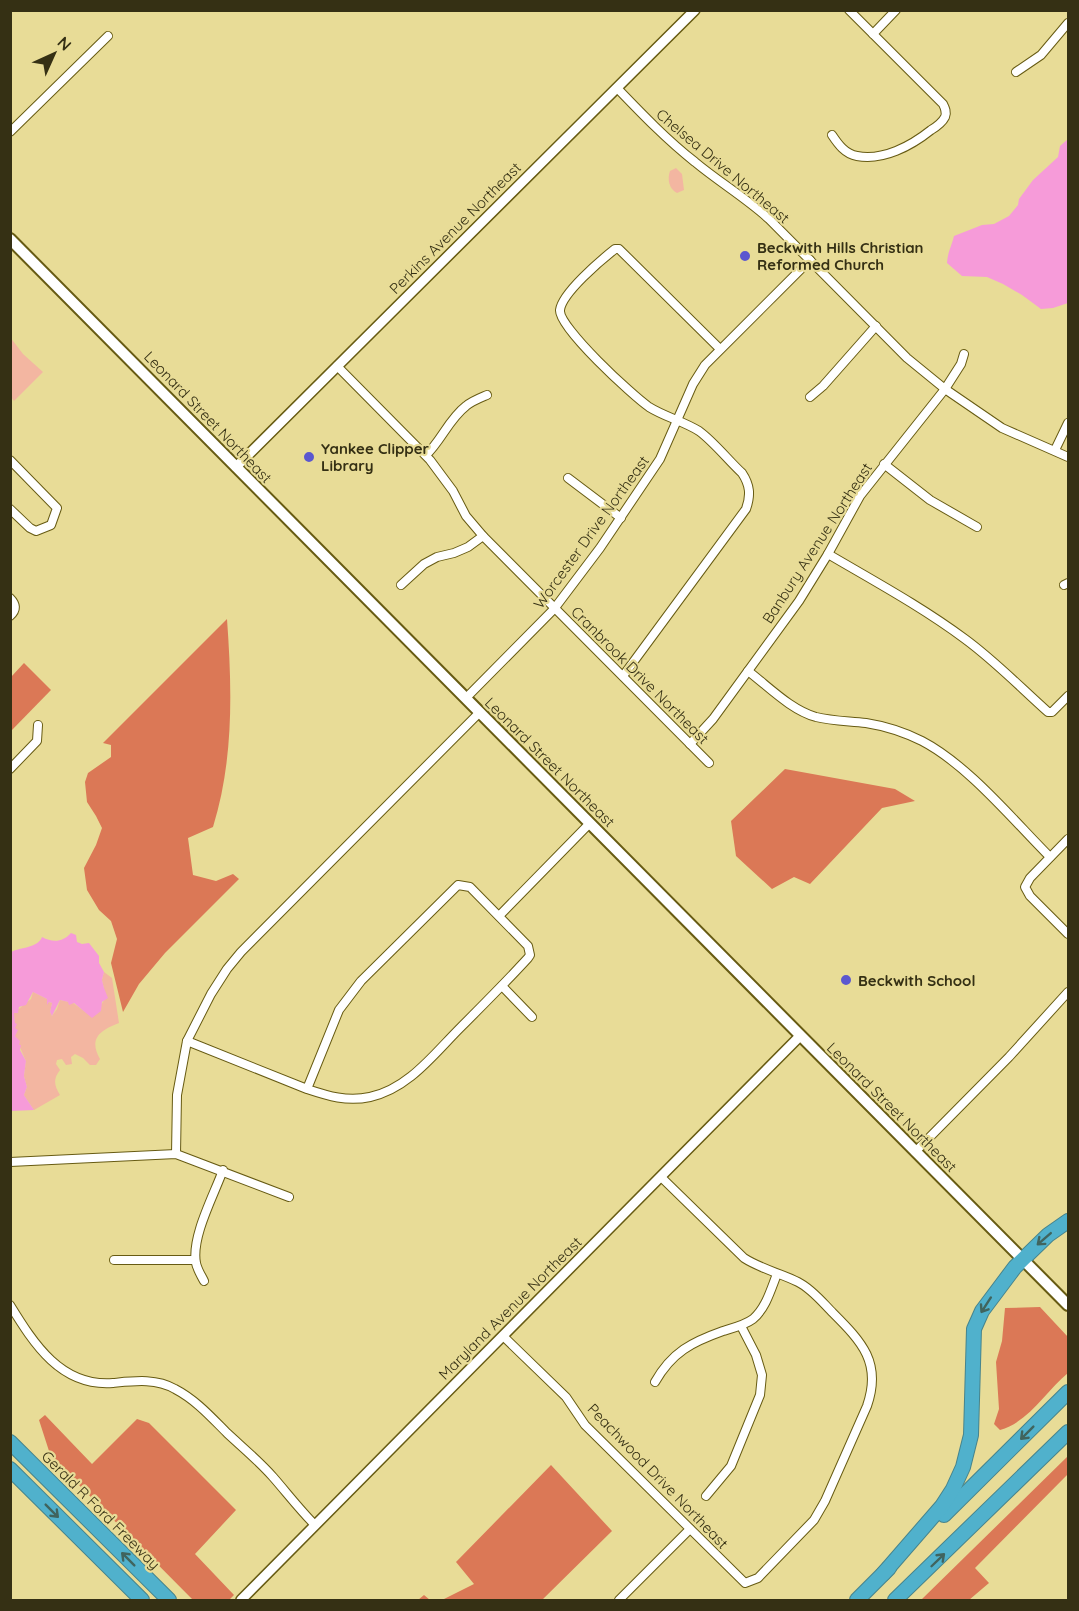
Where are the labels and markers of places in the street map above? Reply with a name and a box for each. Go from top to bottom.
place label: Beckwith Hills Christian Reformed Church [757,238,924,274]
marker: Beckwith Hills Christian Reformed Church [738,249,752,263]
place label: Yankee Clipper Library [321,439,430,475]
marker: Yankee Clipper Library [302,450,316,464]
place label: Beckwith School [858,971,976,990]
marker: Beckwith School [839,973,853,987]

